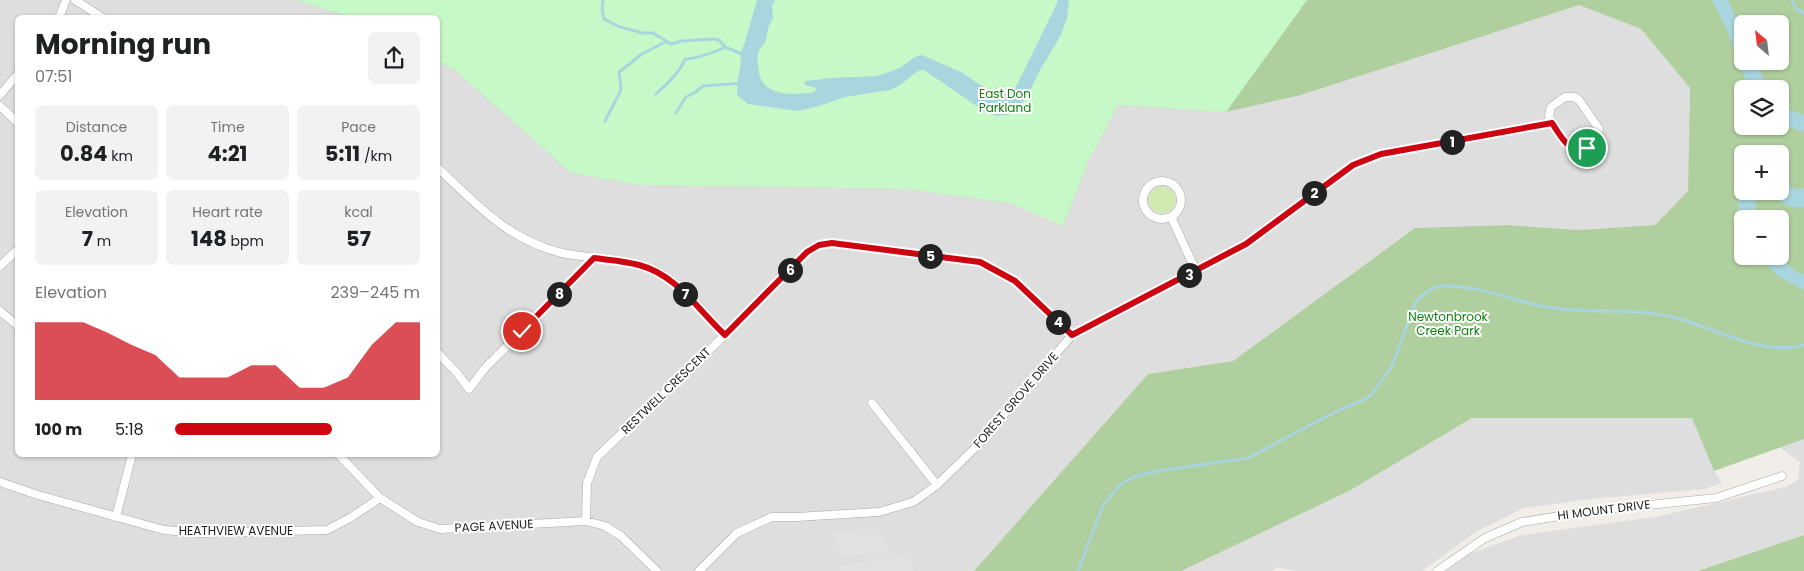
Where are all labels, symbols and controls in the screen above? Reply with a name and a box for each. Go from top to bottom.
north arrow [1734,15,1789,70]
map controls [1734,15,1789,265]
text: Morning run [35,25,211,64]
button: share [368,32,420,84]
text: 07:51 [35,65,72,88]
button: layers [1734,80,1789,135]
park label: East Don Parkland [979,85,1031,116]
text: Distance [66,117,127,137]
text: Time [210,117,245,137]
text: Pace [341,117,376,137]
pin [1566,127,1608,169]
pin: 1 [1440,130,1464,154]
text: 1 [1450,132,1455,152]
icon: arrive [1573,134,1601,162]
text: 0.84 [60,139,108,168]
text: 4:21 [207,139,248,168]
text: 5:11 [325,139,360,168]
button: + [1734,145,1789,200]
text: km [108,146,133,166]
text: /km [360,146,392,166]
pin: 2 [1302,180,1326,206]
text: 2 [1311,183,1319,203]
text: Elevation [65,202,128,222]
text: Heart rate [192,202,263,222]
text: kcal [344,202,373,222]
button: − [1734,210,1789,265]
text: 7 [82,224,93,253]
text: 148 [191,224,227,253]
text: 57 [346,224,371,253]
text: m [93,231,111,251]
text: bpm [227,231,264,251]
pin: 5 [918,244,942,268]
text: 5 [926,246,935,266]
pin: 6 [778,258,802,282]
text: 6 [786,260,795,280]
pin: 3 [1176,262,1202,288]
text: 3 [1185,265,1194,285]
text: Elevation [35,281,107,304]
text: 239–245 m [330,281,420,304]
pin: 8 [546,282,572,306]
pin: 7 [672,282,698,306]
text: 8 [555,284,564,304]
text: 7 [682,284,689,304]
park label: Newtonbrook Creek Park [1408,308,1489,339]
pin [501,310,543,352]
pin: 4 [1046,310,1070,334]
text: 4 [1054,312,1063,332]
icon: check [508,317,536,345]
street label: RESTWELL CRESCENT [617,343,715,438]
street label: FOREST GROVE DRIVE [969,348,1062,451]
text: 100 m [35,418,82,441]
text: 5:18 [115,418,144,441]
street label: HI MOUNT DRIVE [1557,495,1651,524]
street label: PAGE AVENUE [454,515,534,536]
street label: HEATHVIEW AVENUE [179,522,293,539]

